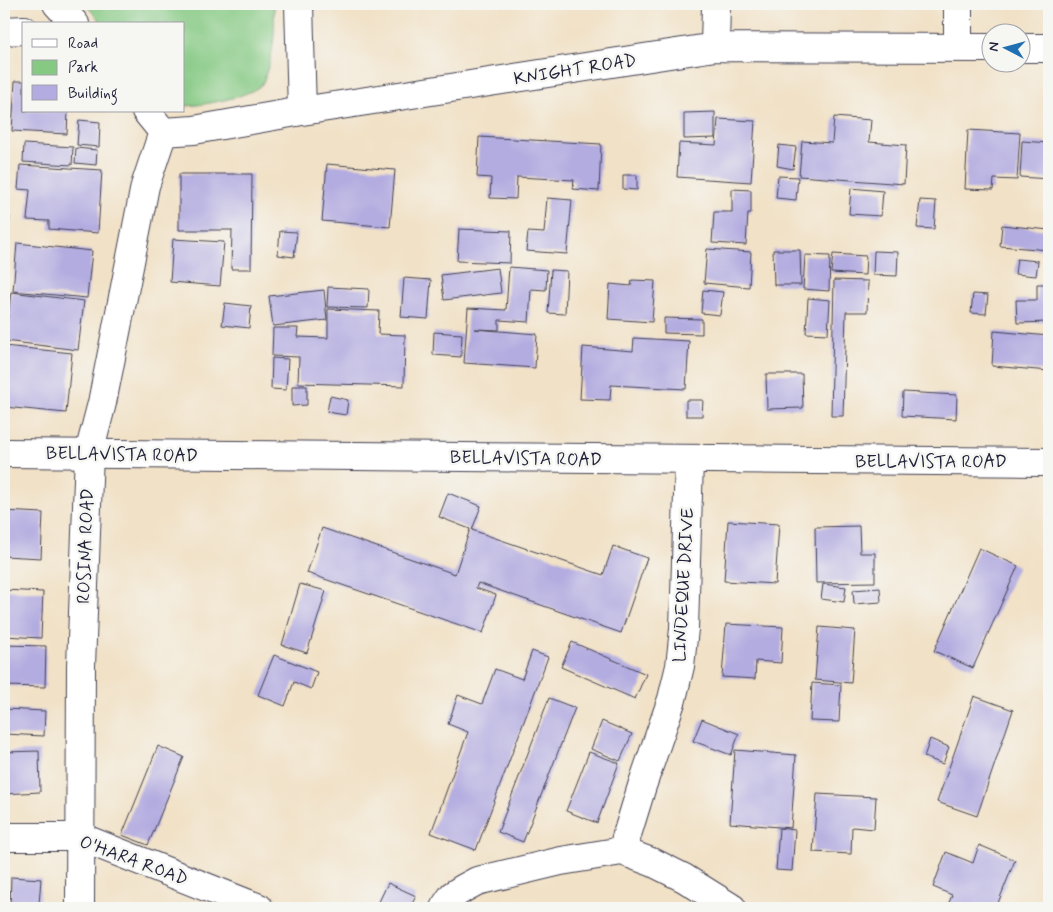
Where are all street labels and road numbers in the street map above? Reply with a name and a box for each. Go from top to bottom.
street label: KNIGHT ROAD [512,48,638,92]
street label: BELLAVISTA ROAD [46,442,198,468]
street label: BELLAVISTA ROAD [450,446,602,472]
street label: BELLAVISTA ROAD [855,450,1007,474]
street label: ROSINA ROAD [72,488,100,604]
street label: LINDEQUE DRIVE [668,507,700,663]
street label: O'HARA ROAD [76,830,191,892]

